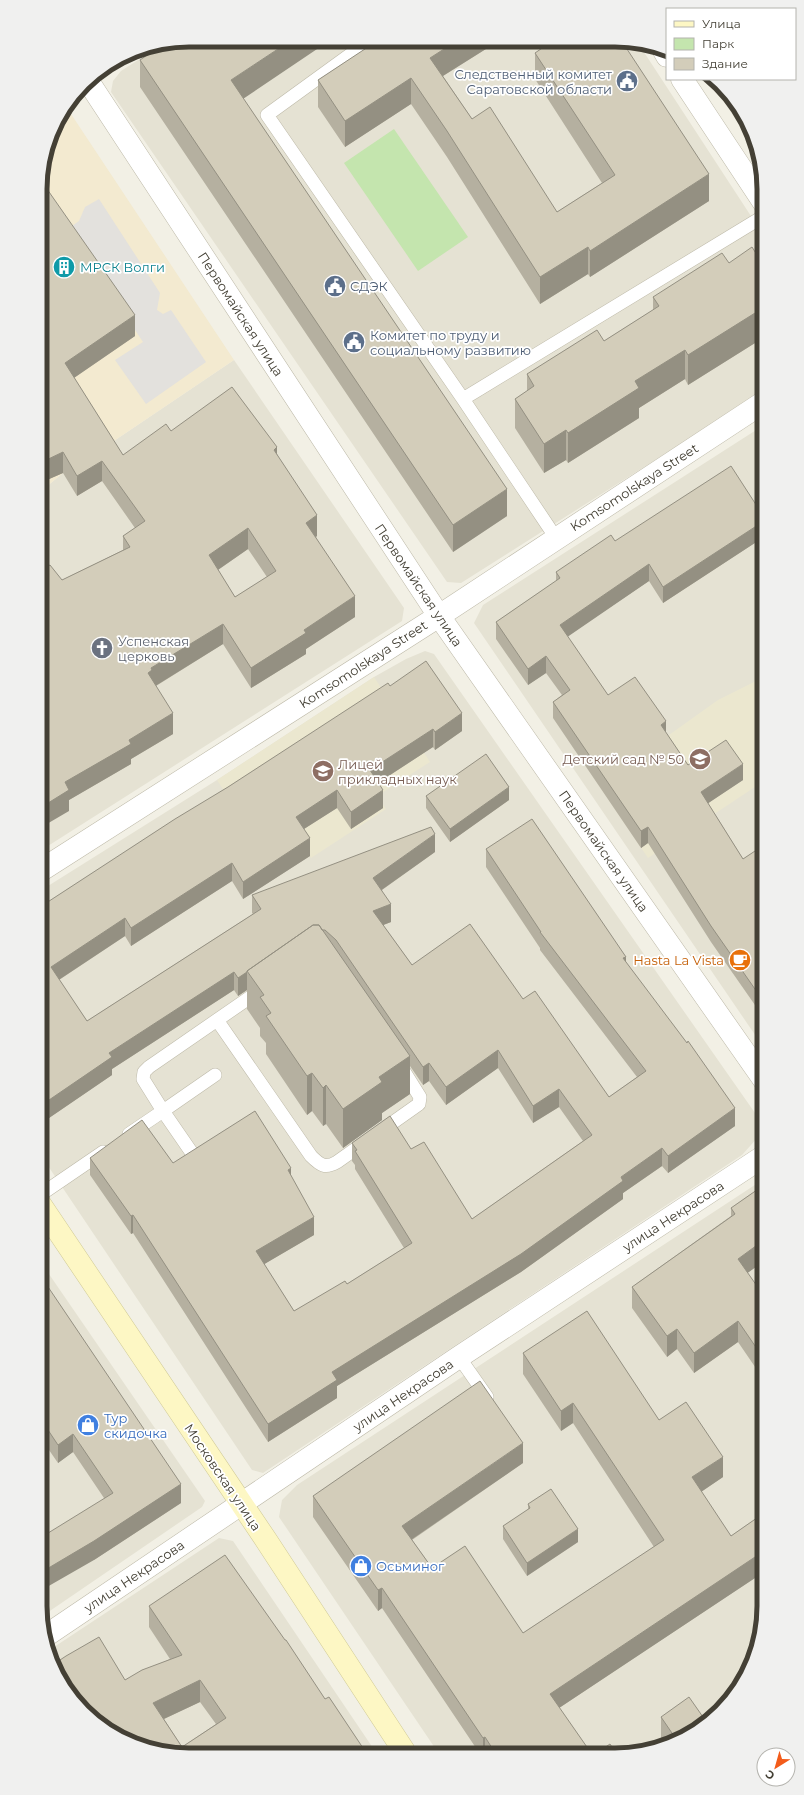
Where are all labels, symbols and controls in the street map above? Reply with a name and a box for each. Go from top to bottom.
legend [666,8,796,80]
text: Улица [702,16,741,31]
text: Парк [702,36,734,51]
text: Здание [702,56,748,71]
place label: Следственный комитет Саратовской области [455,66,613,97]
public building icon: Следственный комитет Саратовской области [614,68,640,94]
street label: Первомайская улица [195,249,287,379]
building icon: МРСК Волги [51,254,77,280]
place label: МРСК Волги [80,259,165,275]
public building icon: СДЭК [322,273,348,299]
place label: СДЭК [350,278,388,294]
place label: Комитет по труду и социальному развитию [370,327,531,358]
public building icon: Комитет по труду и социальному развитию [341,329,367,355]
street label: Komsomolskaya Street [567,440,701,534]
street label: Первомайская улица [372,520,466,650]
street label: Komsomolskaya Street [296,617,430,711]
place label: Успенская церковь [118,633,189,664]
church icon: Успенская церковь [89,635,115,661]
school or university icon: Детский сад № 50 [687,746,713,772]
place label: Детский сад № 50 [562,751,684,767]
place label: Лицей прикладных наук [338,756,457,787]
school or university icon: Лицей прикладных наук [310,758,336,784]
street label: Первомайская улица [556,787,652,915]
cafe icon: Hasta La Vista [727,947,753,973]
place label: Hasta La Vista [633,952,724,968]
street label: улица Некрасова [618,1177,727,1255]
street label: улица Некрасова [349,1355,456,1435]
place label: Тур скидочка [104,1410,167,1441]
shop icon: Тур скидочка [75,1412,101,1438]
street label: Московская улица [181,1420,265,1534]
street label: улица Некрасова [80,1536,187,1616]
shop icon: Осьминог [348,1553,374,1579]
place label: Осьминог [376,1558,445,1574]
north arrow [756,1747,796,1787]
text: С [763,1767,777,1783]

